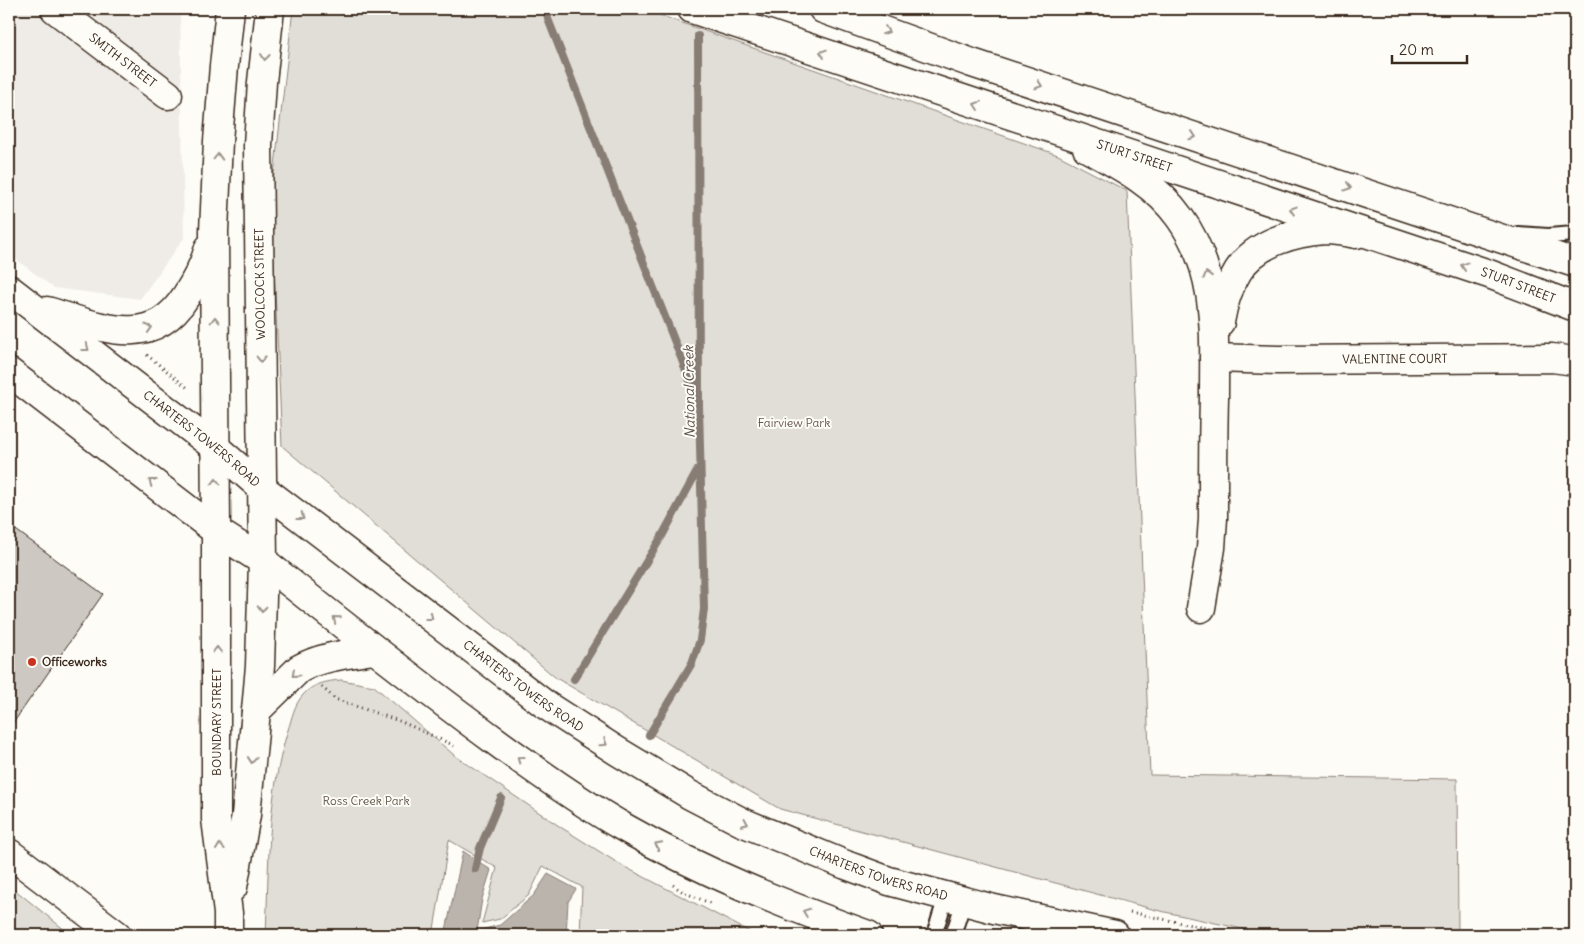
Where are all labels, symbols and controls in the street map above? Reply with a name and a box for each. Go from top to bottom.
one-way arrow [881,25,889,35]
street label: SMITH STREET [86,30,159,90]
scale bar [1392,32,1466,64]
text: 20 m [1399,40,1434,59]
one-way arrow [820,48,828,58]
one-way arrow [260,53,271,61]
one-way arrow [1034,79,1043,89]
one-way arrow [974,100,982,110]
one-way arrow [1189,130,1197,140]
street label: STURT STREET [1095,136,1174,175]
one-way arrow [212,153,223,161]
one-way arrow [1343,181,1351,191]
one-way arrow [1289,206,1297,216]
street label: WOOLCOCK STREET [251,228,268,340]
one-way arrow [1460,262,1468,272]
street label: STURT STREET [1479,264,1558,306]
one-way arrow [1202,272,1212,280]
one-way arrow [210,315,220,323]
one-way arrow [144,323,152,333]
one-way arrow [80,342,90,351]
water label: National Creek [679,345,699,438]
street label: VALENTINE COURT [1342,351,1448,367]
one-way arrow [256,356,266,364]
street label: CHARTERS TOWERS ROAD [141,387,263,490]
park label: Fairview Park [758,415,830,430]
one-way arrow [211,478,221,486]
one-way arrow [148,479,158,488]
one-way arrow [295,512,304,520]
one-way arrow [257,606,267,613]
one-way arrow [424,611,433,619]
one-way arrow [333,617,342,625]
street label: CHARTERS TOWERS ROAD [460,637,587,735]
one-way arrow [211,646,222,654]
place label: Officeworks [42,654,107,669]
marker: Officeworks [26,656,38,668]
street label: BOUNDARY STREET [209,668,224,776]
one-way arrow [291,668,300,677]
one-way arrow [598,737,607,746]
one-way arrow [246,756,257,764]
one-way arrow [516,756,526,765]
park label: Ross Creek Park [322,793,410,808]
one-way arrow [740,817,749,827]
one-way arrow [654,841,663,851]
one-way arrow [215,843,226,851]
street label: CHARTERS TOWERS ROAD [807,843,949,903]
one-way arrow [802,908,811,918]

